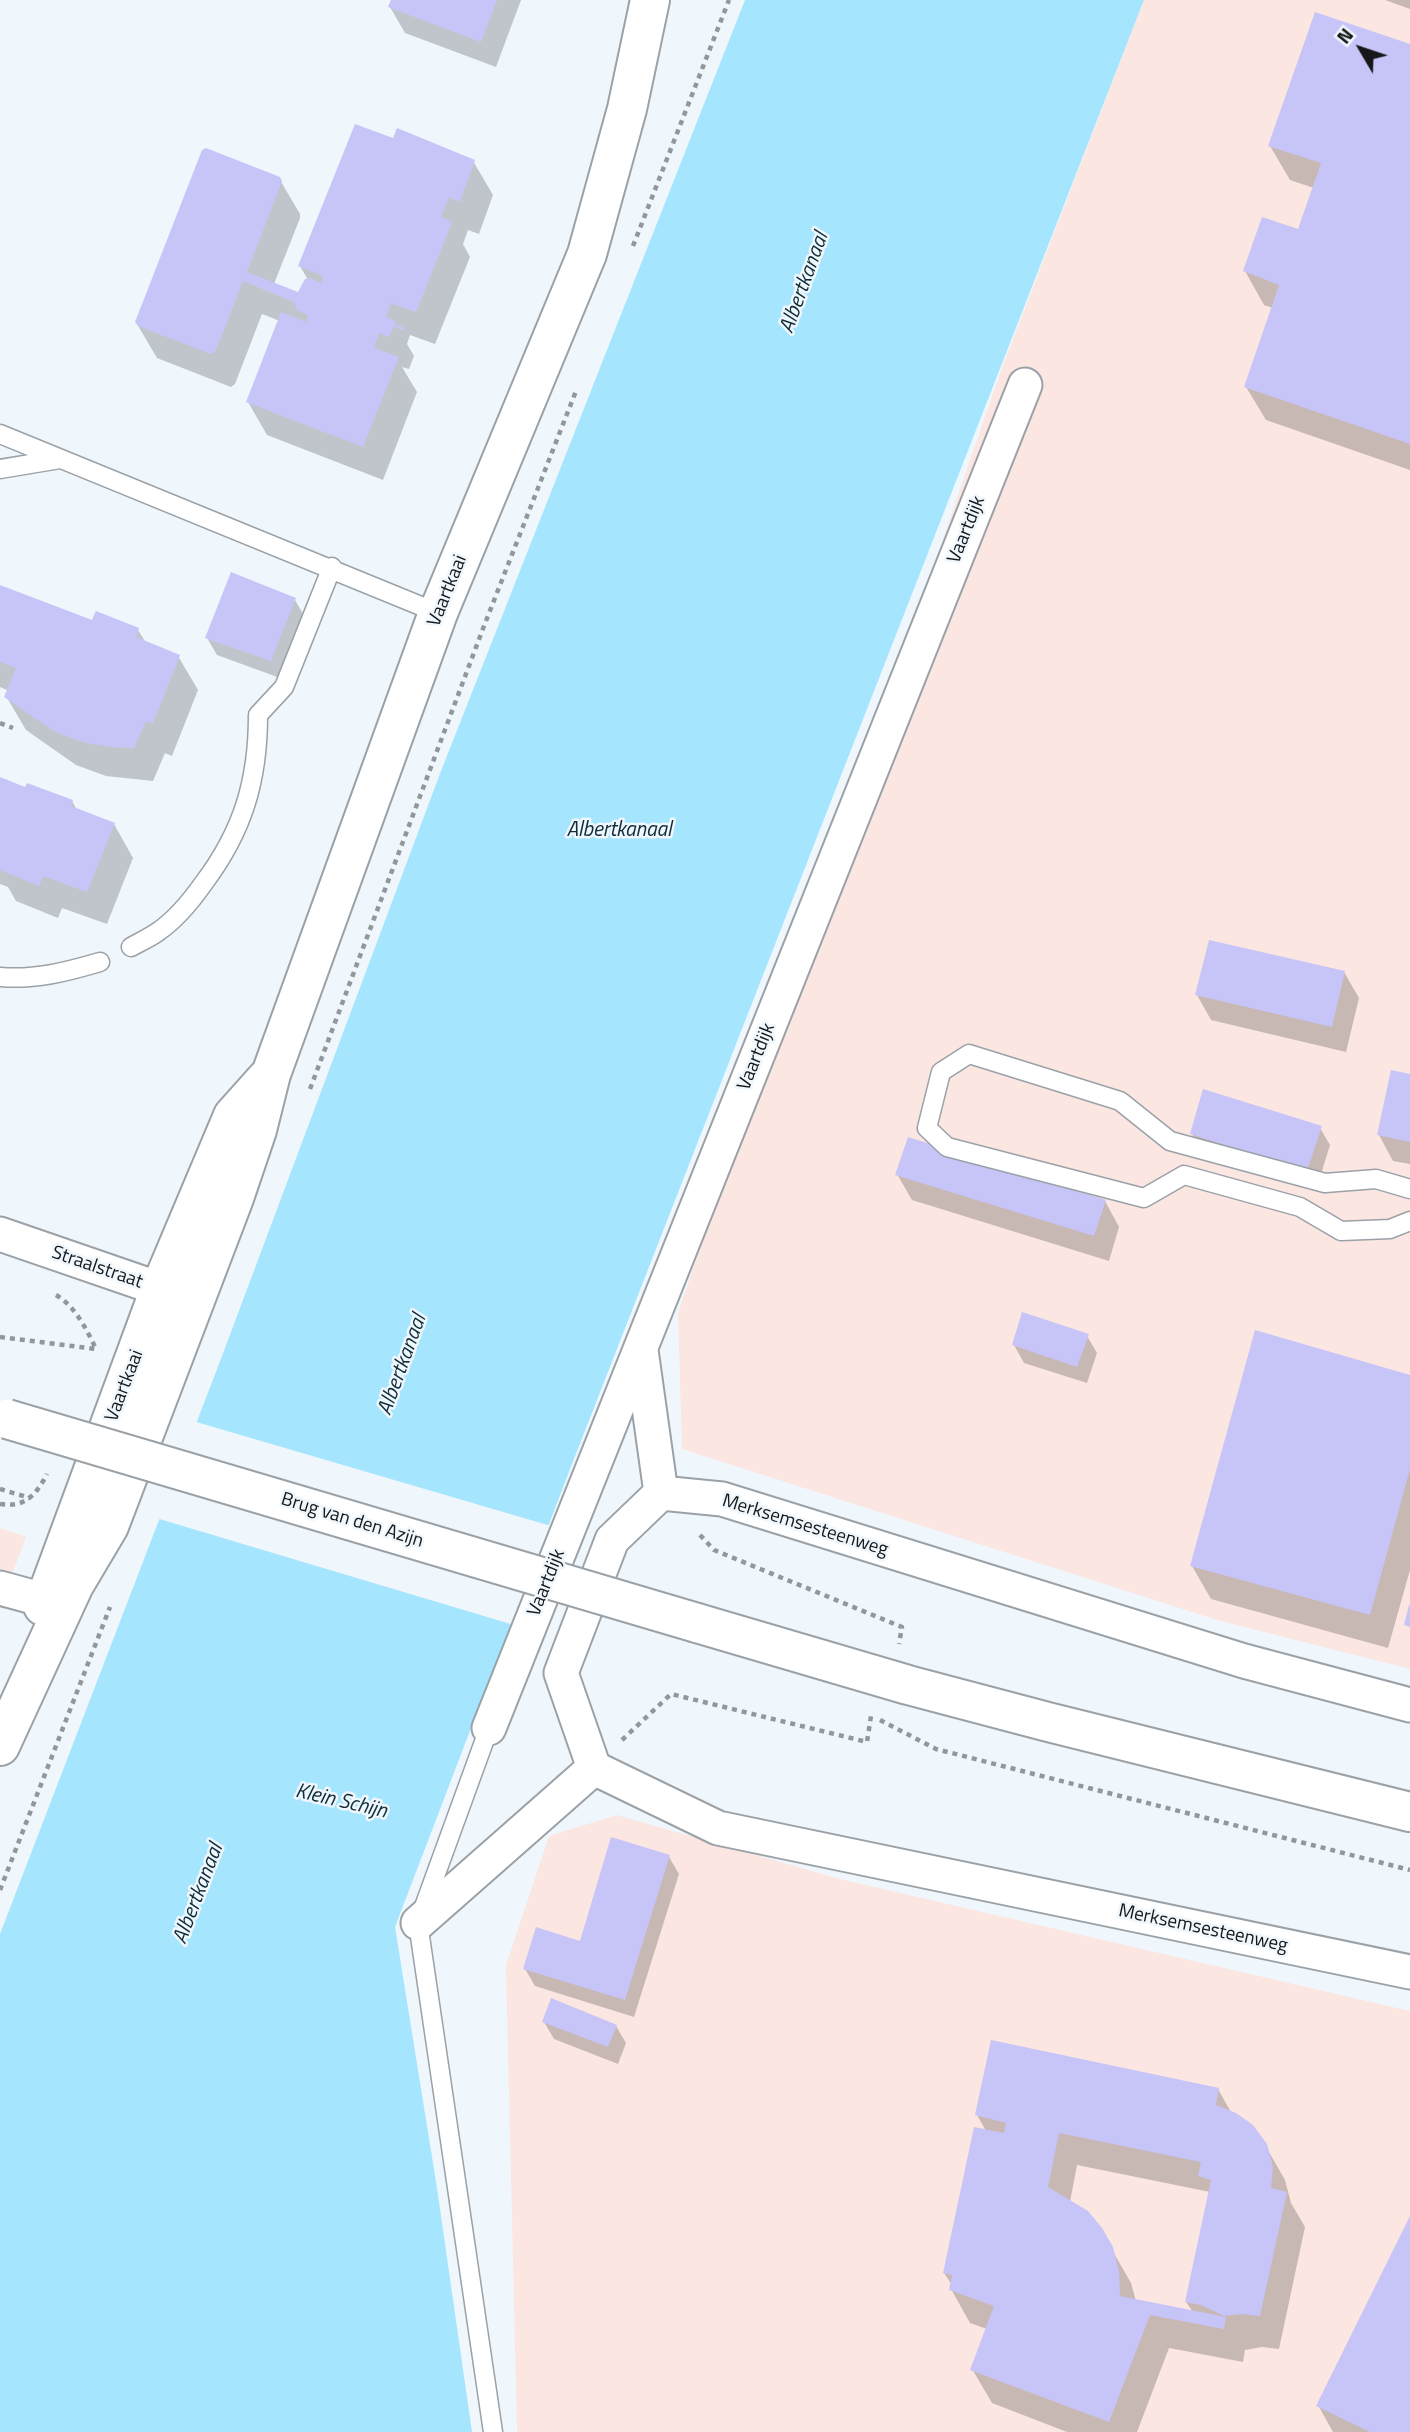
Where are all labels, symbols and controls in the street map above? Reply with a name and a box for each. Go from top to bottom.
north arrow [1326,14,1396,84]
text: N [1329,21,1360,50]
water label: Albertkanaal [775,229,835,337]
street label: Vaartdijk [943,493,991,567]
street label: Vaartkaai [423,552,473,630]
water label: Albertkanaal [566,818,672,844]
street label: Vaartdijk [733,1020,781,1094]
street label: Straalstraat [49,1242,145,1294]
water label: Albertkanaal [373,1311,433,1419]
street label: Vaartkaai [101,1347,149,1425]
street label: Brug van den Azijn [278,1489,426,1553]
street label: Merksemsesteenweg [719,1490,891,1562]
street label: Vaartdijk [523,1546,571,1620]
water label: Klein Schijn [293,1779,389,1825]
water label: Albertkanaal [168,1840,230,1948]
street label: Merksemsesteenweg [1116,1900,1290,1958]

